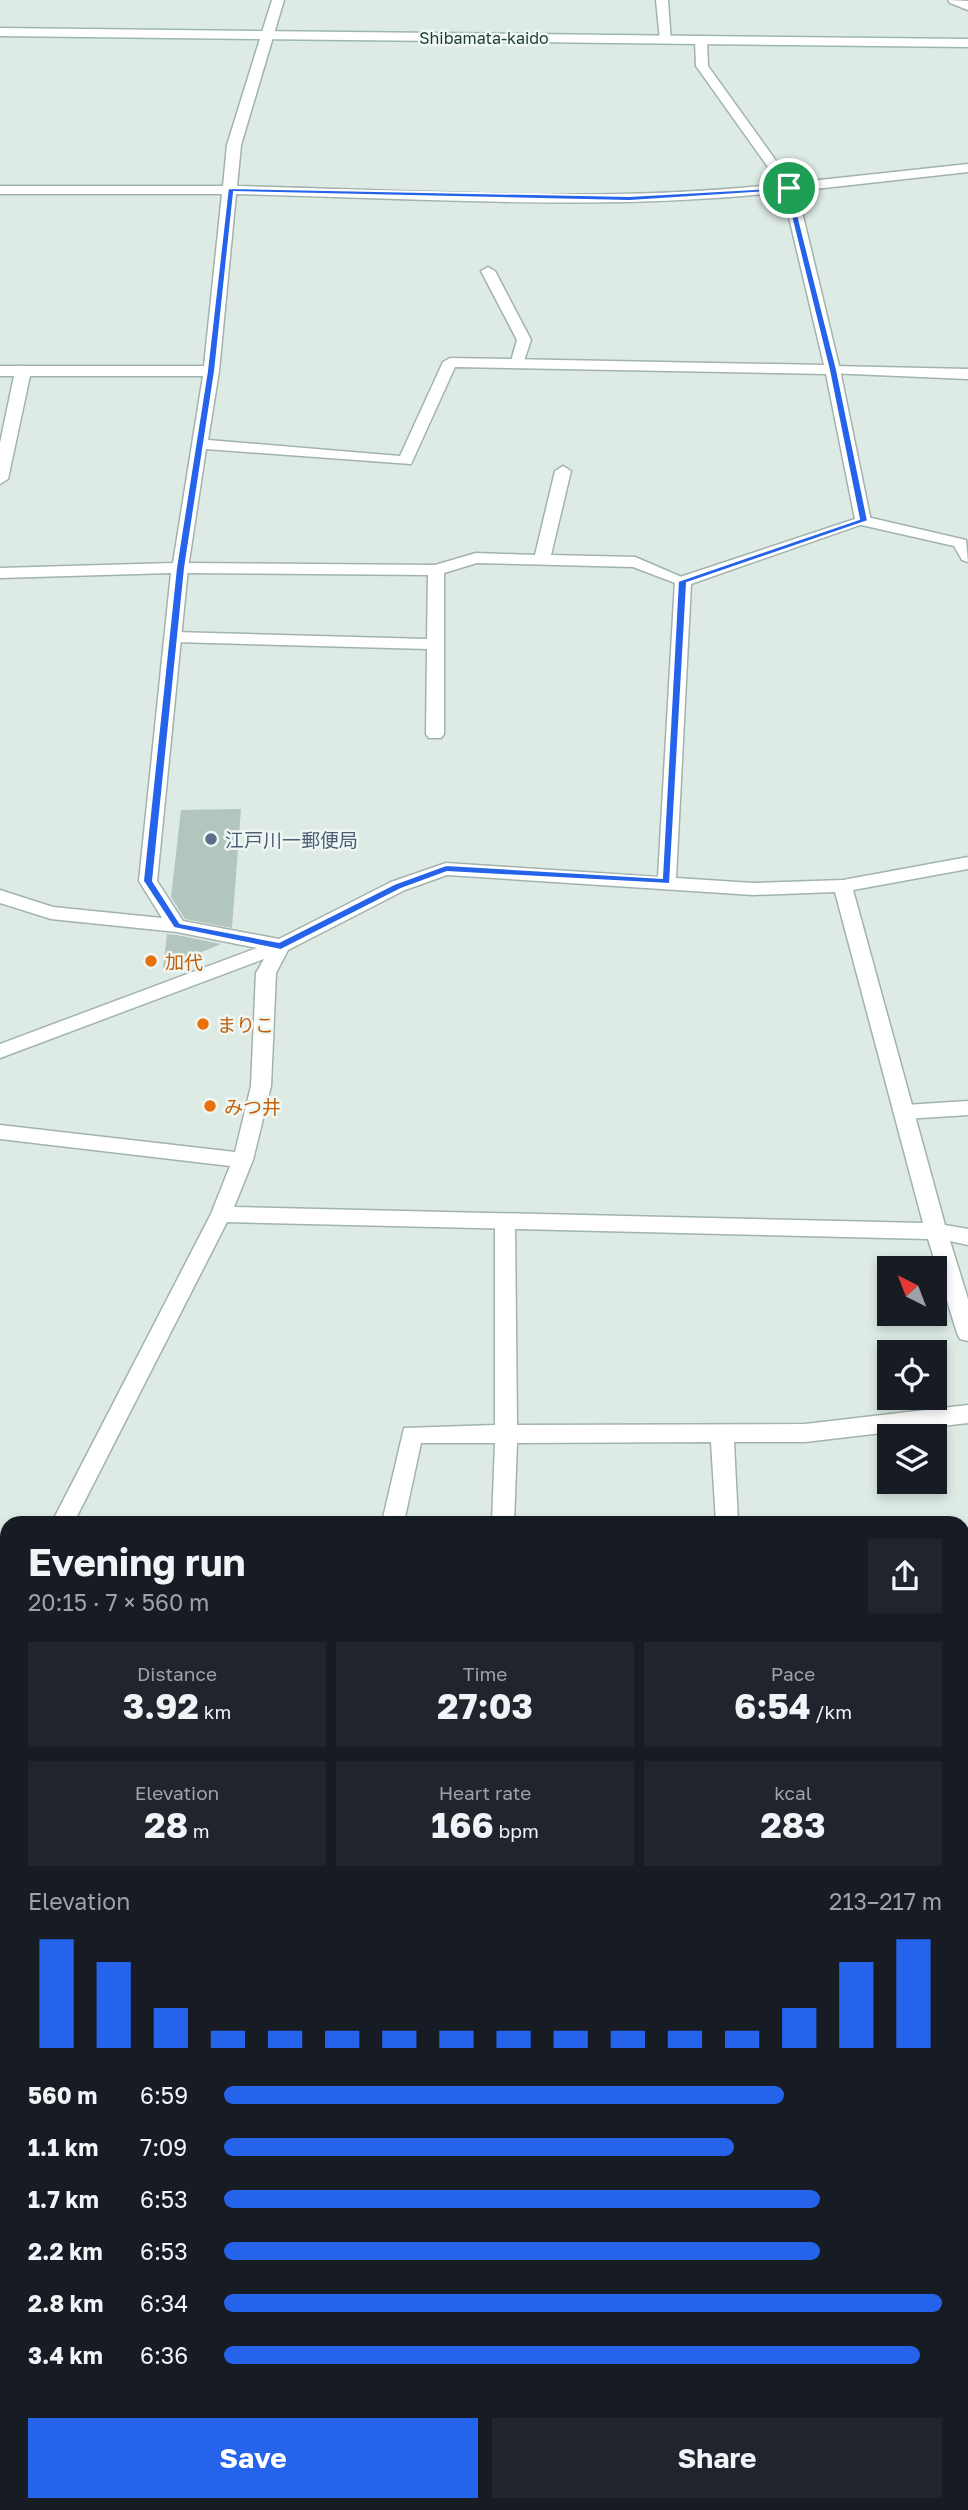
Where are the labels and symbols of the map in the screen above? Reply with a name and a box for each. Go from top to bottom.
street label: Shibamata-kaido [419,28,549,48]
pin [759,158,819,218]
place label: 江戸川一郵便局 [225,828,358,851]
marker: 江戸川一郵便局 [203,831,219,847]
place label: 加代 [165,950,203,973]
marker: 加代 [143,953,159,969]
place label: まりこ [217,1013,274,1036]
marker: まりこ [195,1016,211,1032]
place label: みつ井 [224,1095,281,1118]
marker: みつ井 [202,1098,218,1114]
north arrow [877,1256,947,1326]

